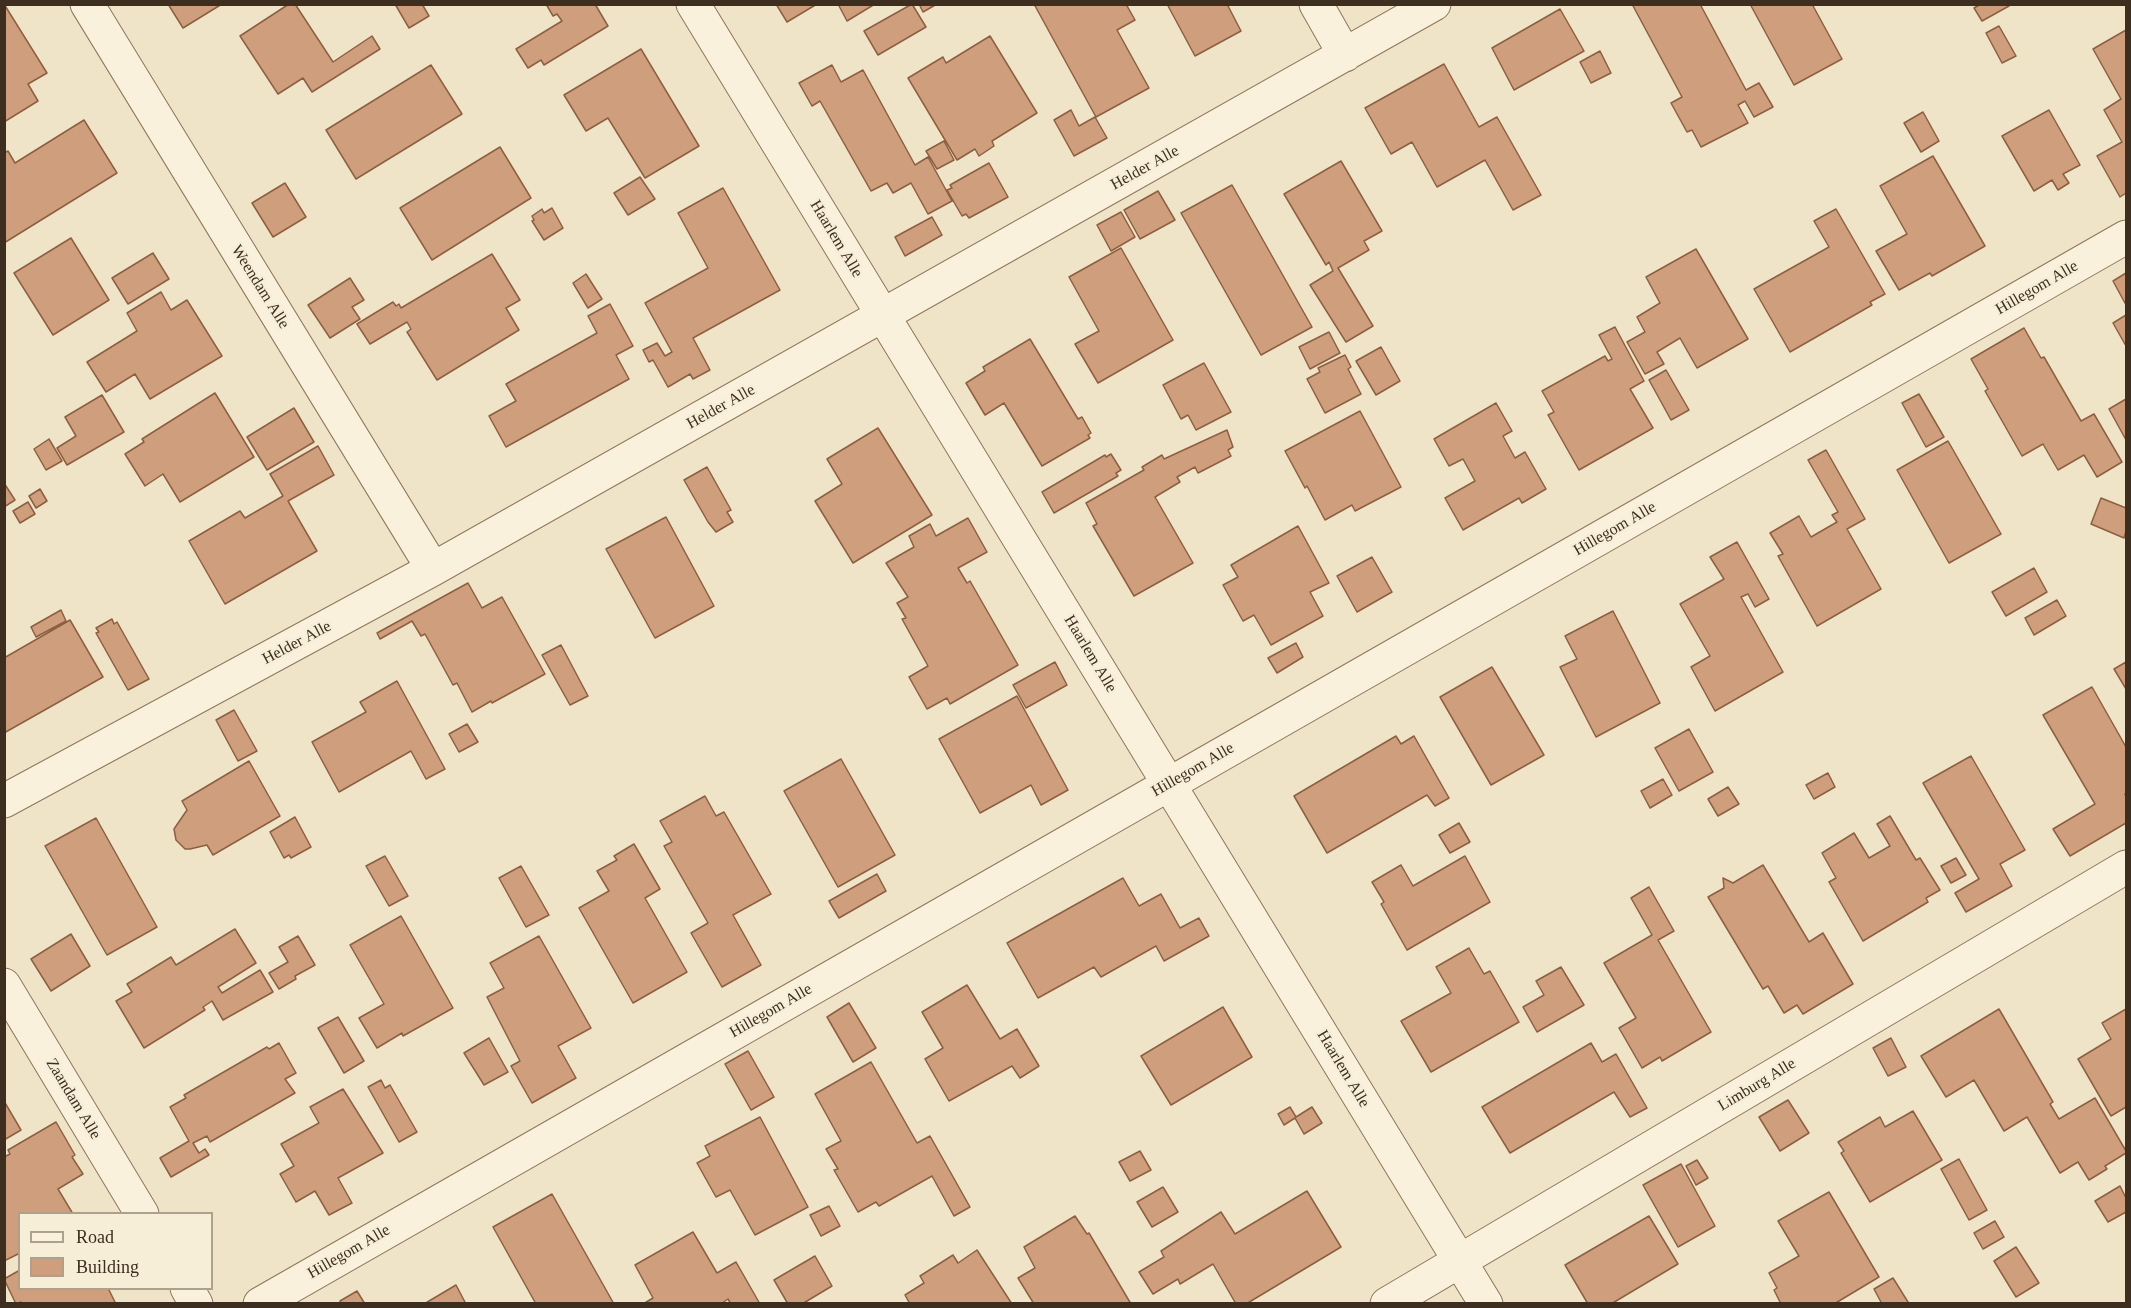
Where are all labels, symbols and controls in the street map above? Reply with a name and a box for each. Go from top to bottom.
street label: Helder Alle [1108,141,1182,195]
street label: Haarlem Alle [805,197,867,281]
street label: Weendam Alle [227,242,293,332]
street label: Hillegom Alle [1992,257,2082,319]
street label: Helder Alle [684,380,758,434]
street label: Hillegom Alle [1570,498,1660,560]
street label: Haarlem Alle [1059,612,1121,696]
street label: Helder Alle [259,617,335,669]
street label: Hillegom Alle [1148,739,1238,801]
street label: Hillegom Alle [726,980,816,1042]
street label: Haarlem Alle [1312,1027,1374,1111]
street label: Limburg Alle [1715,1054,1799,1116]
street label: Zaandam Alle [41,1055,105,1143]
legend [18,1212,213,1290]
street label: Hillegom Alle [304,1221,394,1283]
text: Road [76,1227,114,1247]
text: Building [76,1257,139,1277]

